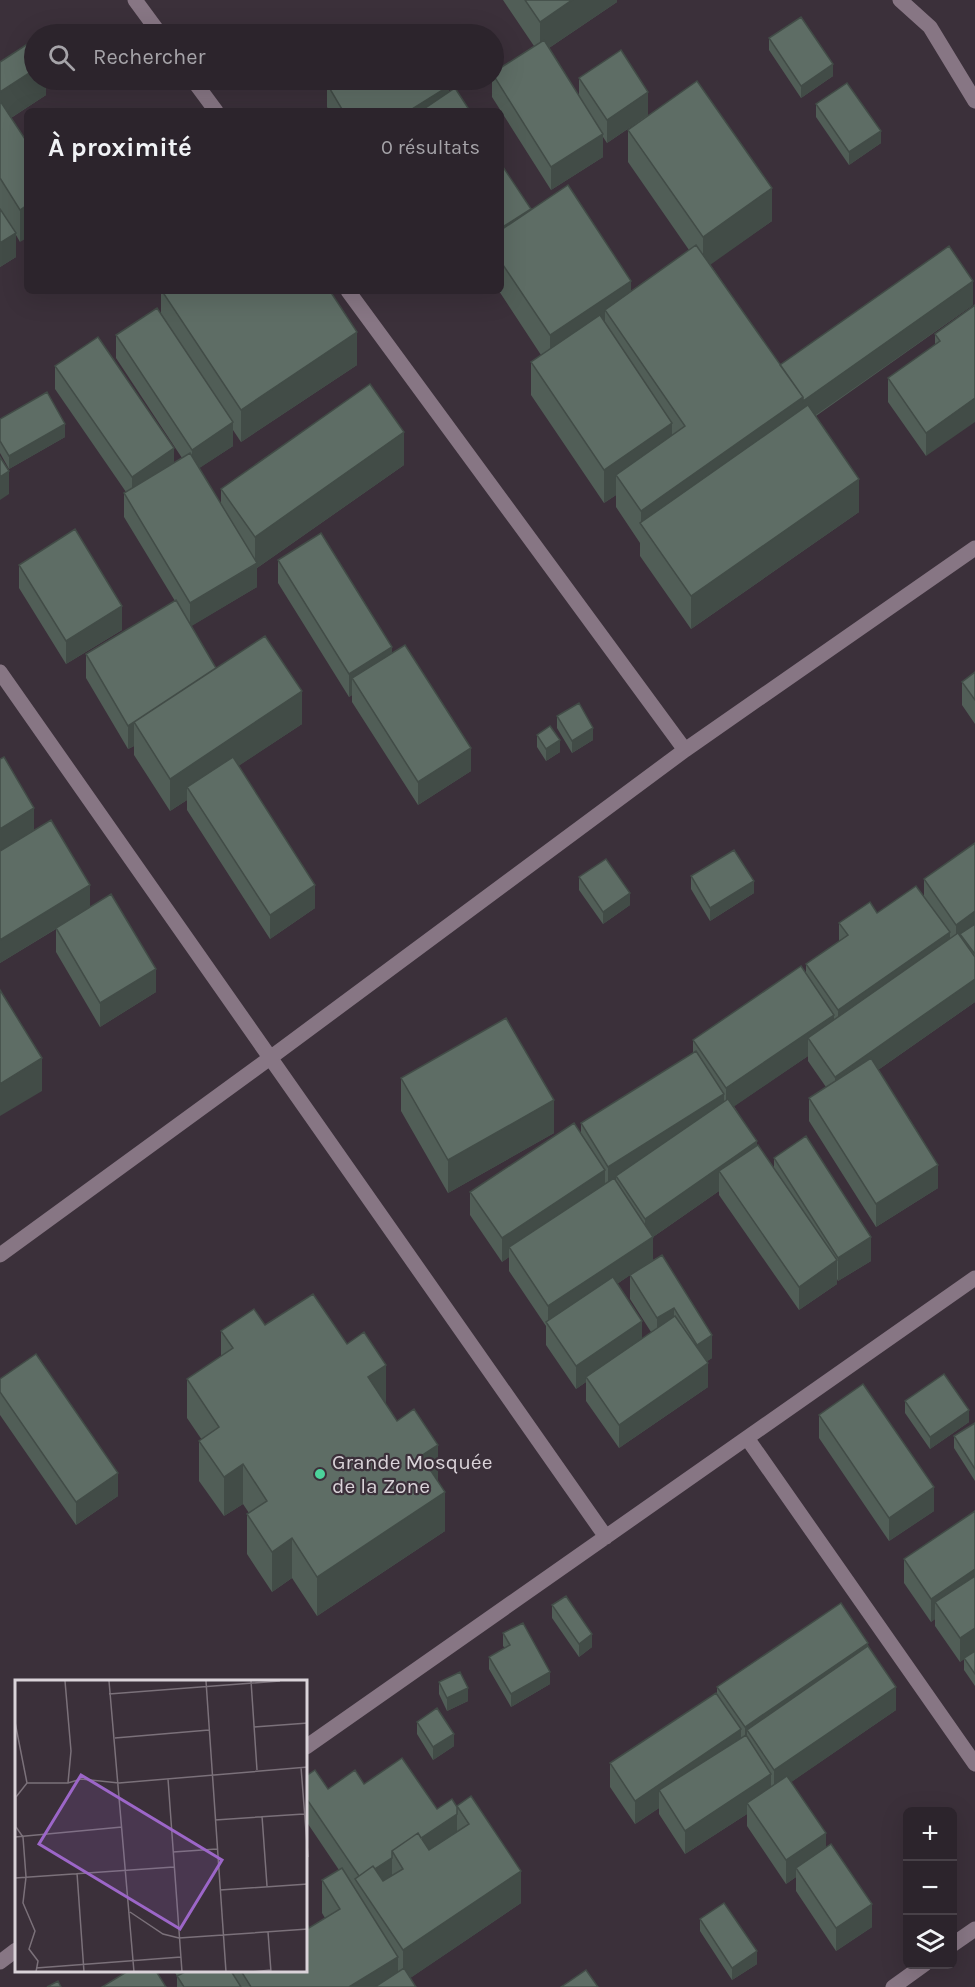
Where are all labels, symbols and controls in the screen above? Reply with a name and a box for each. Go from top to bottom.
search box [24,24,504,90]
icon: search [45,41,78,74]
text: Rechercher [93,44,206,70]
text: À proximité [48,132,192,163]
text: 0 résultats [381,136,480,159]
place label: Grande Mosquée de la Zone [332,1450,492,1498]
marker: Grande Mosquée de la Zone [313,1467,327,1481]
inset map [15,1680,308,1972]
map controls [903,1807,957,1969]
button: + [903,1807,957,1861]
button: − [903,1861,957,1915]
button: layers [903,1915,957,1969]

